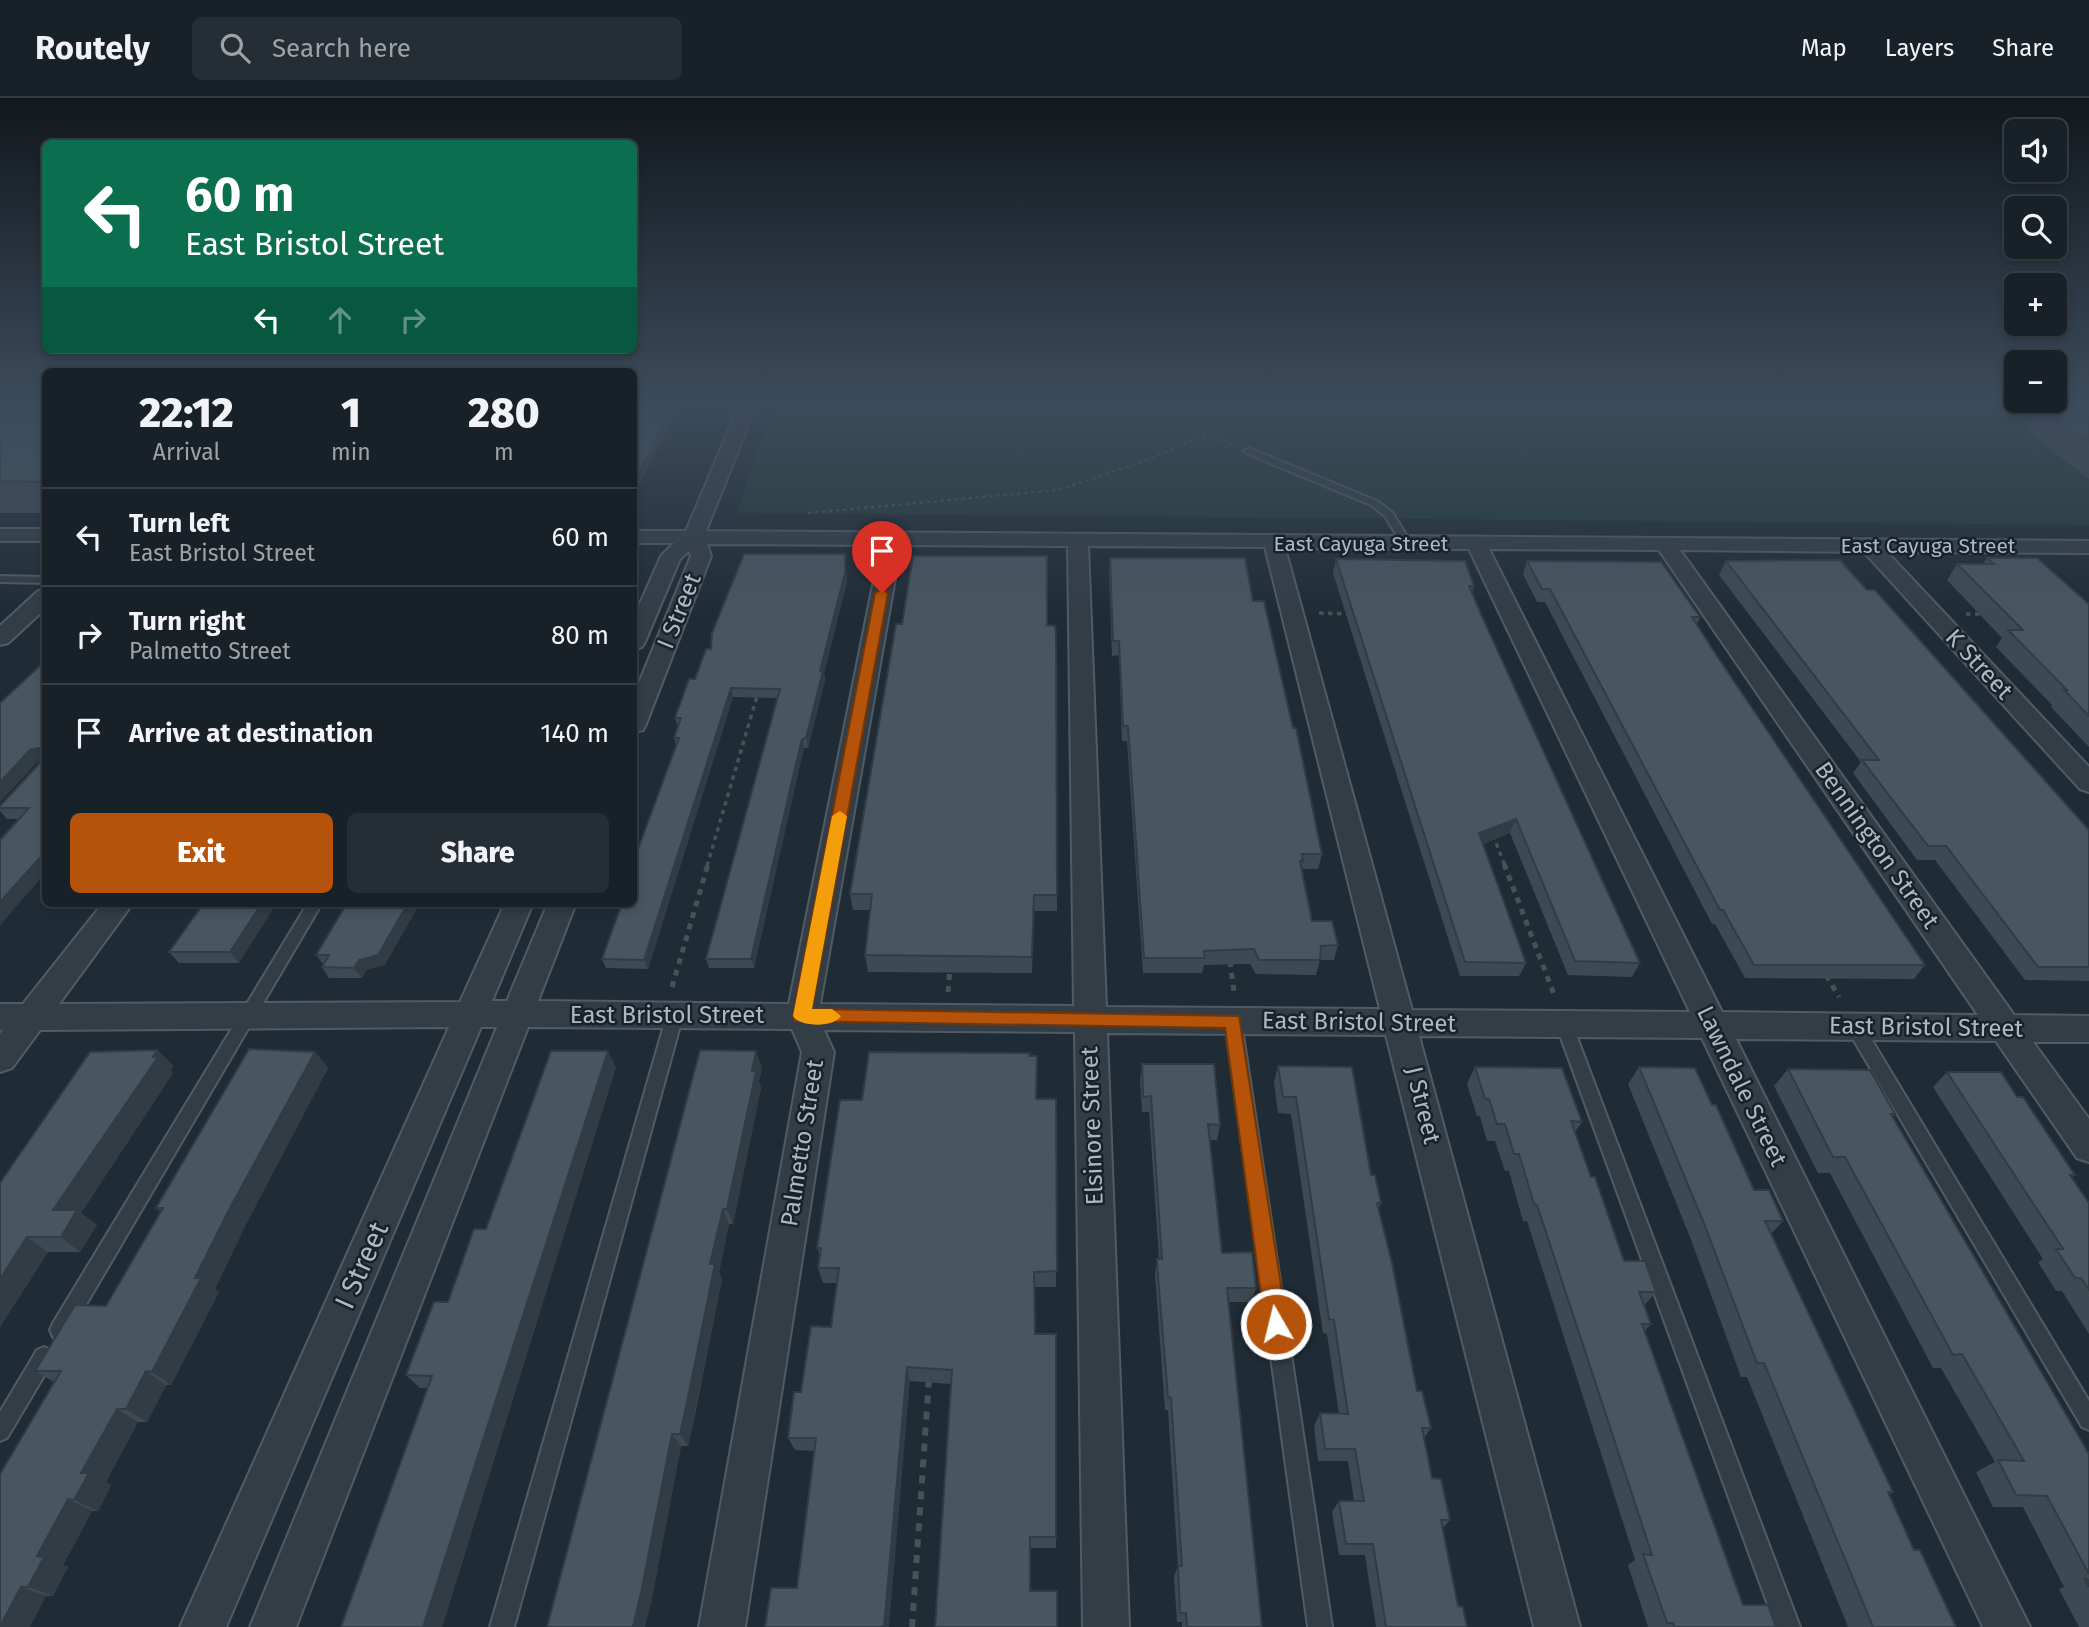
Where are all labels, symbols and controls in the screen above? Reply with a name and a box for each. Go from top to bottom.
search box [192,17,682,80]
text: Routely [35,28,150,68]
icon: search [216,29,254,67]
text: Search here [272,33,411,64]
text: Map [1801,34,1847,62]
text: Layers [1885,34,1954,62]
text: Share [1992,34,2054,62]
map controls [2004,119,2067,413]
button: sound [2004,119,2067,182]
text: 60 m [185,165,294,224]
icon: left [70,168,161,259]
button: search [2004,196,2067,259]
text: East Bristol Street [185,225,444,263]
button: + [2004,273,2067,336]
icon: left [248,301,286,339]
icon: ahead [321,301,359,339]
icon: right [394,301,432,339]
button: − [2004,350,2067,413]
text: 22:12 [139,388,234,438]
text: 1 [341,388,361,438]
text: 280 [468,388,540,438]
text: Arrival [153,438,220,466]
text: min [331,438,371,466]
text: m [494,438,514,466]
text: Turn left [129,508,230,539]
icon: left [70,518,108,556]
pin [852,521,912,593]
text: 60 m [551,522,609,553]
street label: East Cayuga Street [1274,531,1449,557]
icon: arrive [863,532,901,570]
street label: East Cayuga Street [1841,533,2016,559]
text: East Bristol Street [129,539,315,567]
street label: I Street [651,569,707,653]
text: Turn right [129,606,246,637]
icon: right [70,616,108,654]
text: 80 m [551,620,609,651]
street label: K Street [1940,623,2019,705]
text: Palmetto Street [129,637,291,665]
icon: arrive [70,714,108,752]
text: Arrive at destination [129,718,373,749]
text: 140 m [540,718,609,749]
street label: Bennington Street [1809,756,1945,934]
button: Exit [70,813,333,893]
button: Share [347,813,609,893]
street label: East Bristol Street [570,1001,764,1029]
street label: Lawndale Street [1691,1001,1793,1171]
street label: East Bristol Street [1262,1006,1457,1038]
street label: East Bristol Street [1829,1011,2024,1043]
street label: Elsinore Street [1075,1046,1109,1206]
street label: Palmetto Street [775,1057,829,1228]
street label: J Street [1400,1063,1446,1147]
street label: I Street [328,1216,396,1314]
position arrow [1239,1287,1313,1361]

